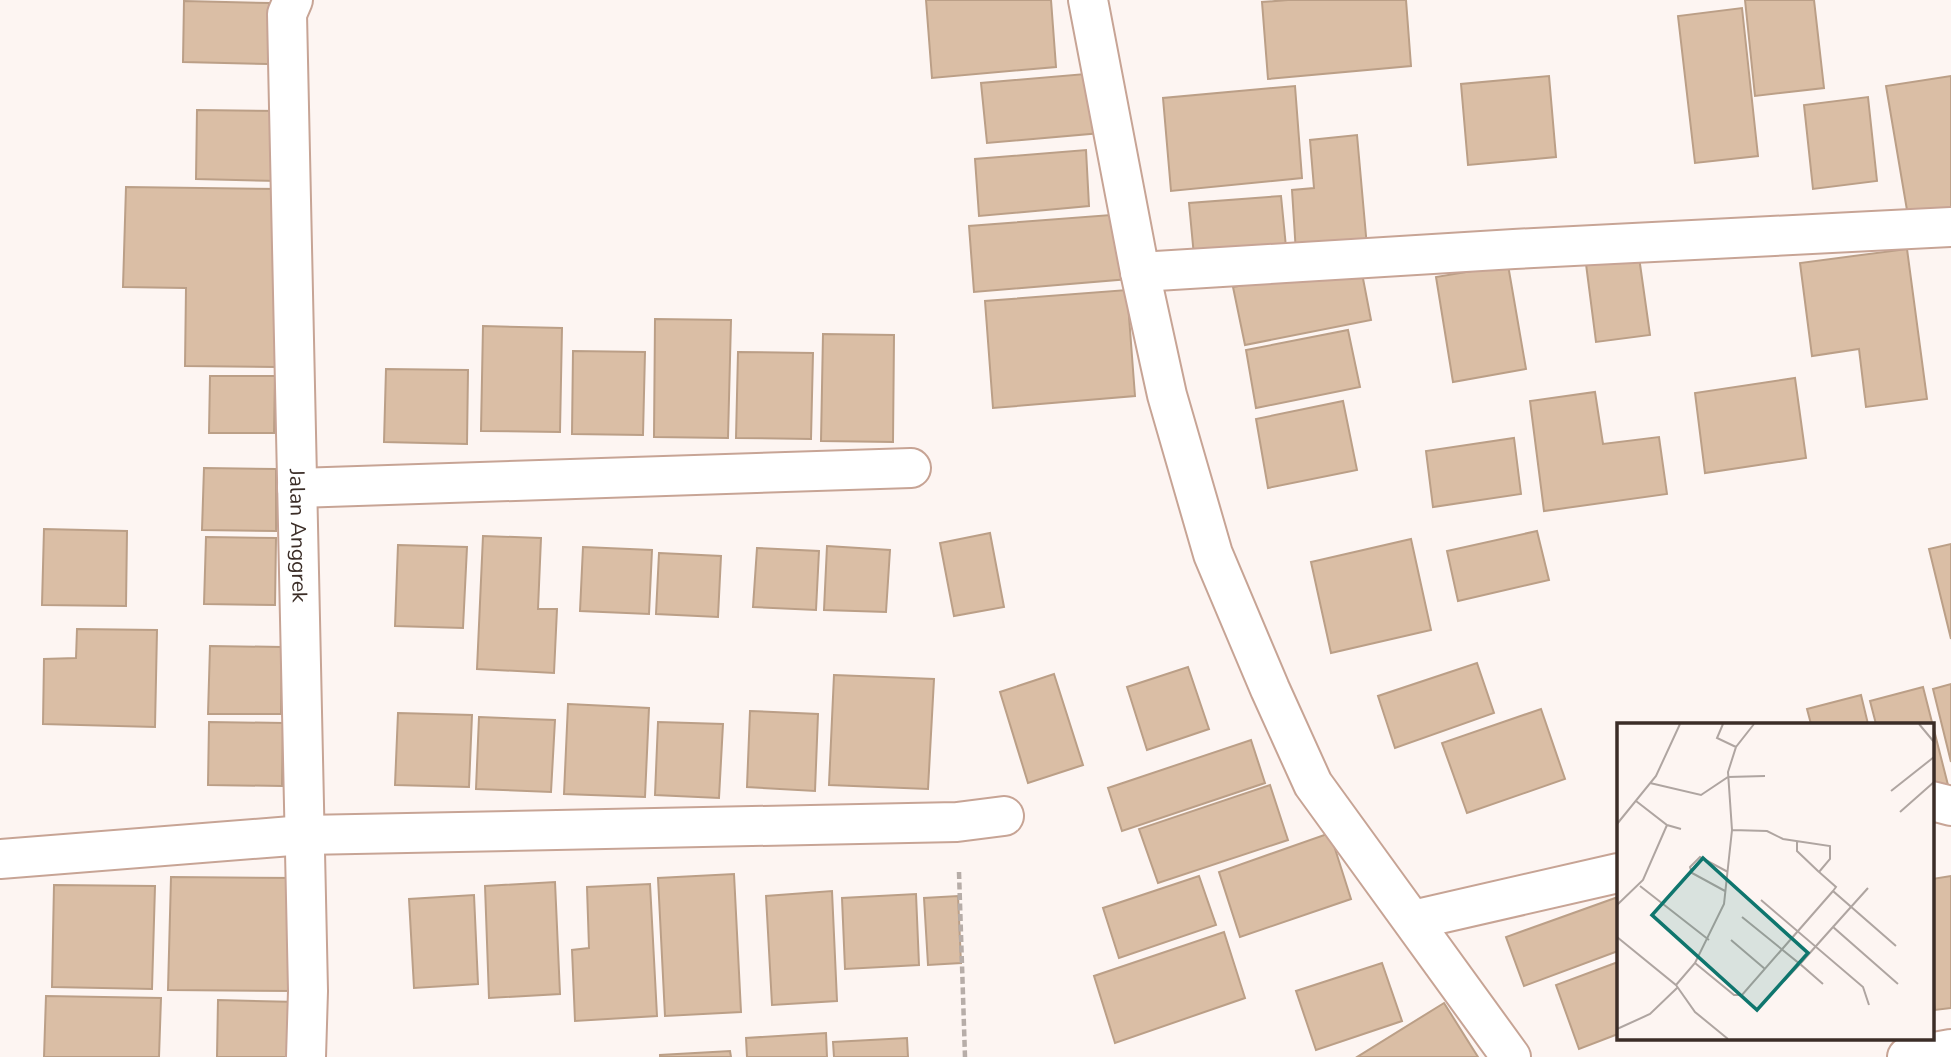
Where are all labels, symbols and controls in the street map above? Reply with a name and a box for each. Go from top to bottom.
street label: Jalan Anggrek [283,468,314,603]
inset map [1617,723,1934,1040]

